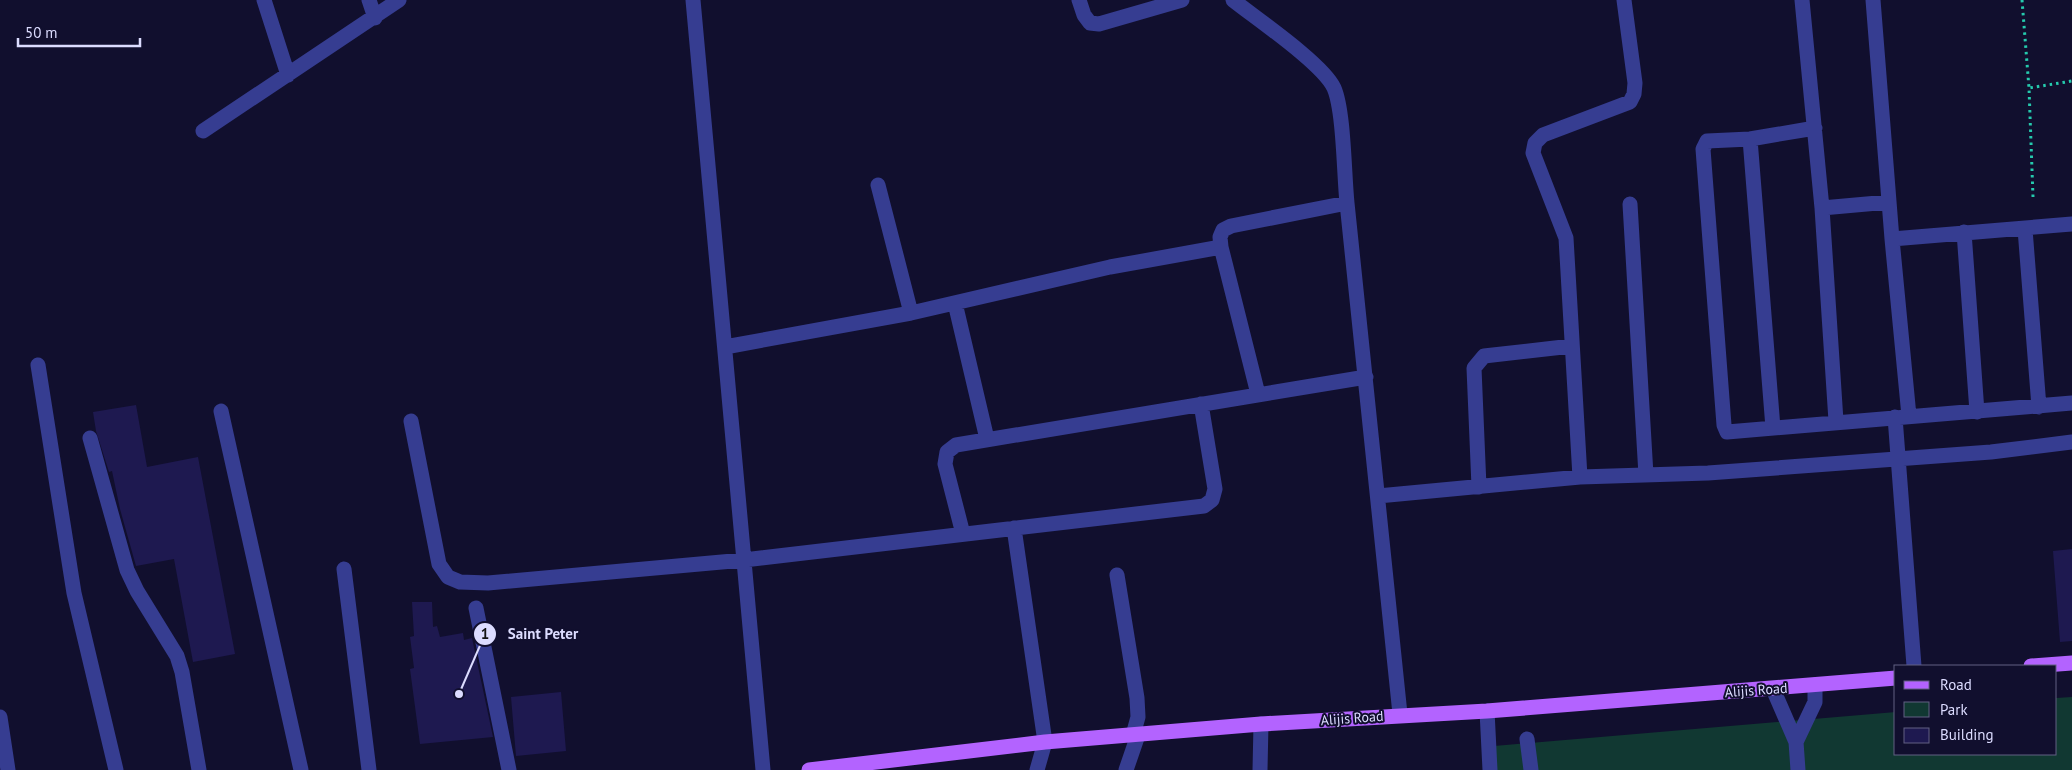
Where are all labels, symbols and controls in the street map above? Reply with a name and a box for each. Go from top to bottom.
scale bar [18,15,140,47]
text: 50 m [25,23,58,42]
callout: Saint Peter [473,619,588,649]
text: 1 [481,624,489,643]
text: Saint Peter [508,624,579,643]
legend [1894,665,2057,755]
text: Road [1940,675,1972,694]
street label: Alijis Road [1724,679,1788,701]
text: Park [1940,700,1968,719]
street label: Alijis Road [1320,707,1384,729]
text: Building [1940,725,1994,744]

